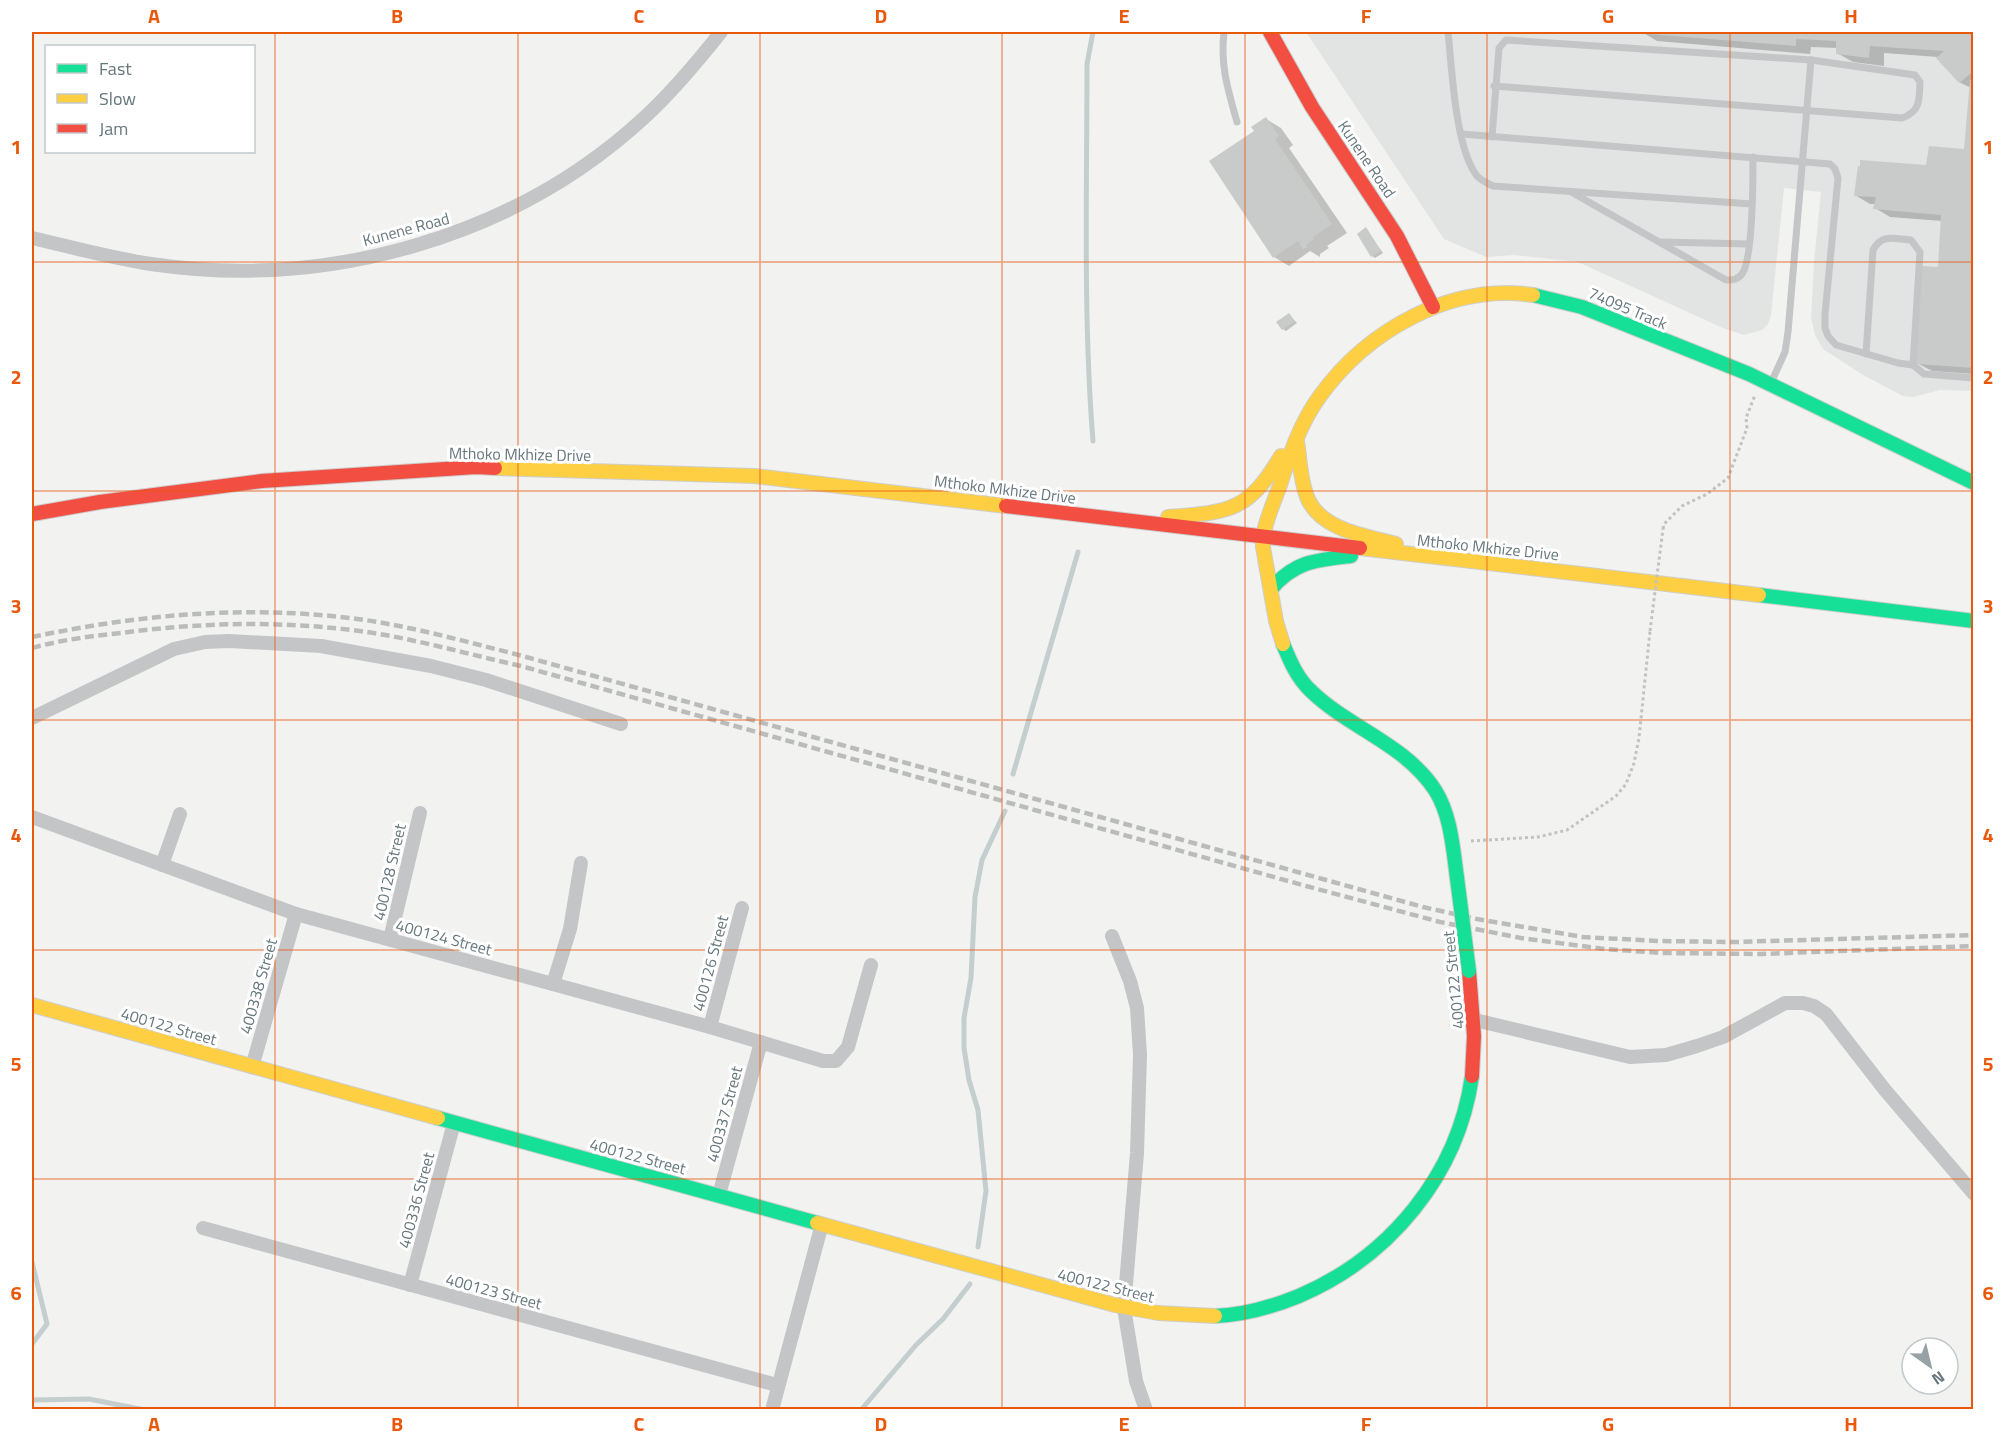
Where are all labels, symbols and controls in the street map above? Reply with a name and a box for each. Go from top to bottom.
text: A [148,0,160,31]
text: B [391,0,403,31]
text: C [634,0,645,31]
text: D [875,0,887,31]
text: E [1118,0,1130,31]
text: F [1361,0,1372,31]
text: G [1602,0,1614,31]
text: H [1844,0,1858,31]
legend [45,45,255,153]
text: Fast [99,55,132,82]
text: Slow [99,85,136,112]
text: Jam [99,115,128,142]
street label: Kunene Road [1332,115,1402,203]
text: 1 [10,131,22,162]
text: 1 [1982,131,1994,162]
street label: Kunene Road [360,206,452,252]
street label: 74095 Track [1585,281,1671,335]
text: 2 [10,361,22,392]
text: 2 [1982,361,1994,392]
street label: Mthoko Mkhize Drive [449,441,591,467]
street label: Mthoko Mkhize Drive [933,468,1077,510]
street label: Mthoko Mkhize Drive [1416,528,1560,566]
text: 3 [10,590,22,621]
text: 3 [1982,590,1994,621]
text: 4 [10,819,22,850]
text: 4 [1982,819,1994,850]
street label: 400128 Street [366,821,412,923]
street label: 400126 Street [686,912,734,1014]
street label: 400124 Street [393,913,495,961]
street label: 400122 Street [1436,929,1470,1030]
street label: 400338 Street [233,935,283,1037]
street label: 400122 Street [118,1001,220,1051]
text: 5 [10,1048,22,1079]
text: 5 [1982,1048,1994,1079]
street label: 400337 Street [700,1063,748,1165]
street label: 400122 Street [587,1132,689,1180]
street label: 400336 Street [392,1149,440,1251]
street label: 400122 Street [1055,1261,1157,1309]
street label: 400123 Street [443,1267,545,1315]
text: 6 [10,1277,22,1308]
text: 6 [1982,1277,1994,1308]
north arrow [1900,1336,1960,1396]
text: N [1927,1365,1950,1391]
text: A [148,1408,160,1439]
text: B [391,1408,403,1439]
text: C [634,1408,645,1439]
text: D [875,1408,887,1439]
text: E [1118,1408,1130,1439]
text: F [1361,1408,1372,1439]
text: G [1602,1408,1614,1439]
text: H [1844,1408,1858,1439]

